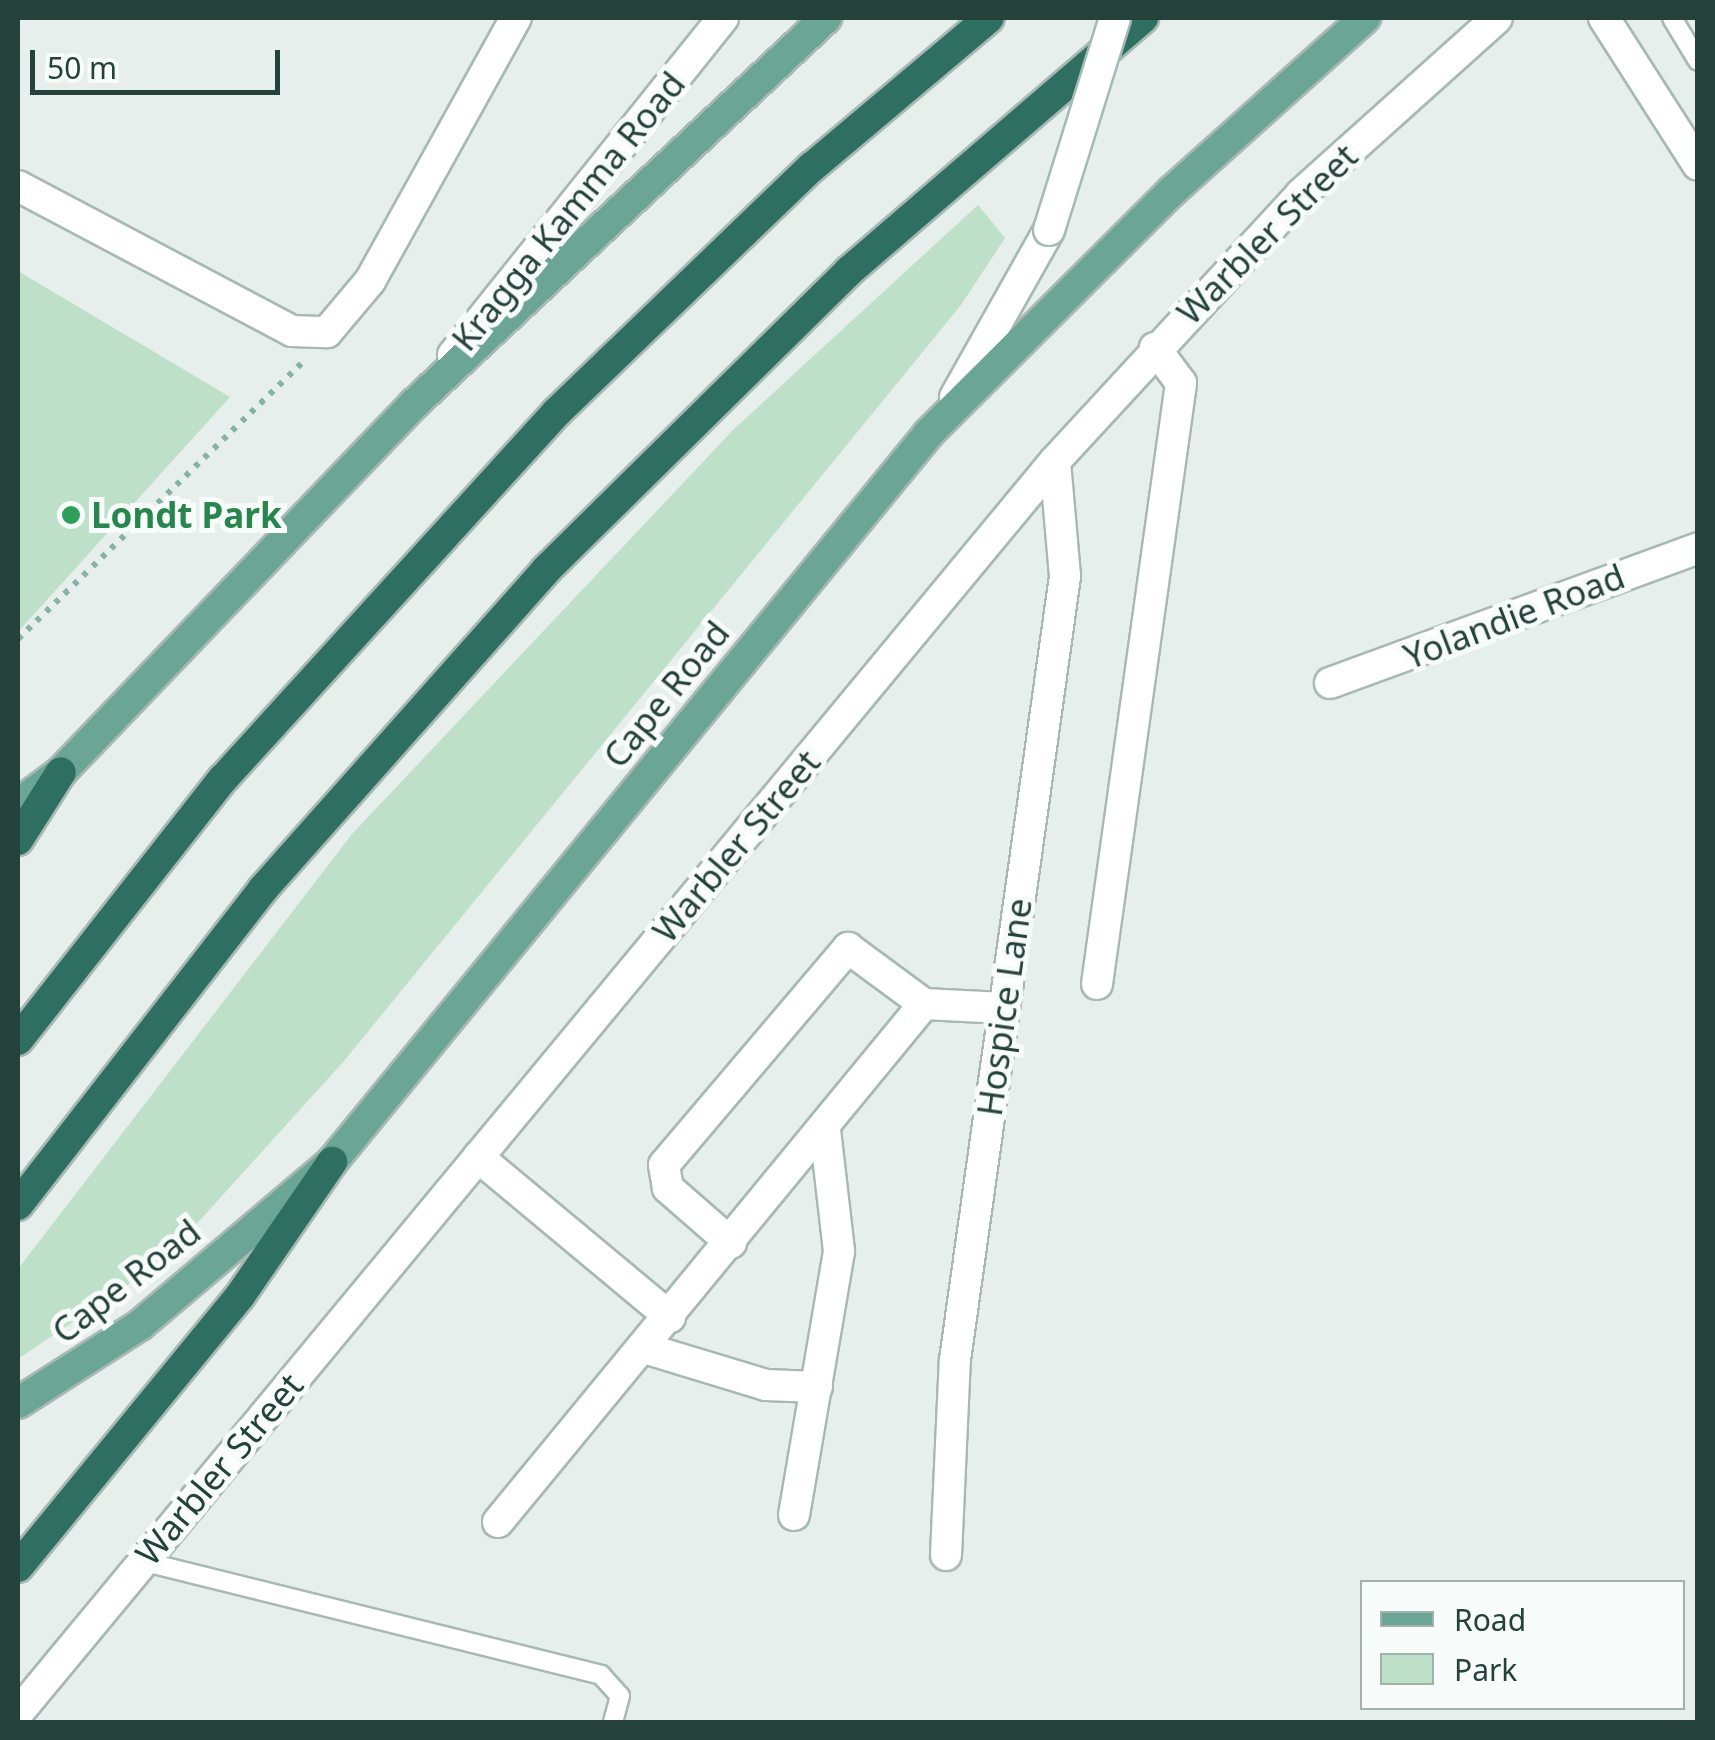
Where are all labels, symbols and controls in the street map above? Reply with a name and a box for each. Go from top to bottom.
scale bar [35,30,285,92]
text: 50 m [47,47,117,88]
street label: Kragga Kamma Road [443,63,693,359]
street label: Warbler Street [1168,135,1366,333]
place label: Londt Park [91,494,282,536]
marker: Londt Park [60,504,82,526]
street label: Yolandie Road [1398,555,1630,677]
street label: Cape Road [594,612,738,776]
street label: Warbler Street [644,742,828,950]
street label: Hospice Lane [968,895,1040,1119]
street label: Cape Road [44,1210,208,1352]
street label: Warbler Street [127,1365,311,1573]
legend [1360,1580,1685,1710]
text: Road [1454,1599,1526,1640]
text: Park [1454,1649,1517,1690]

